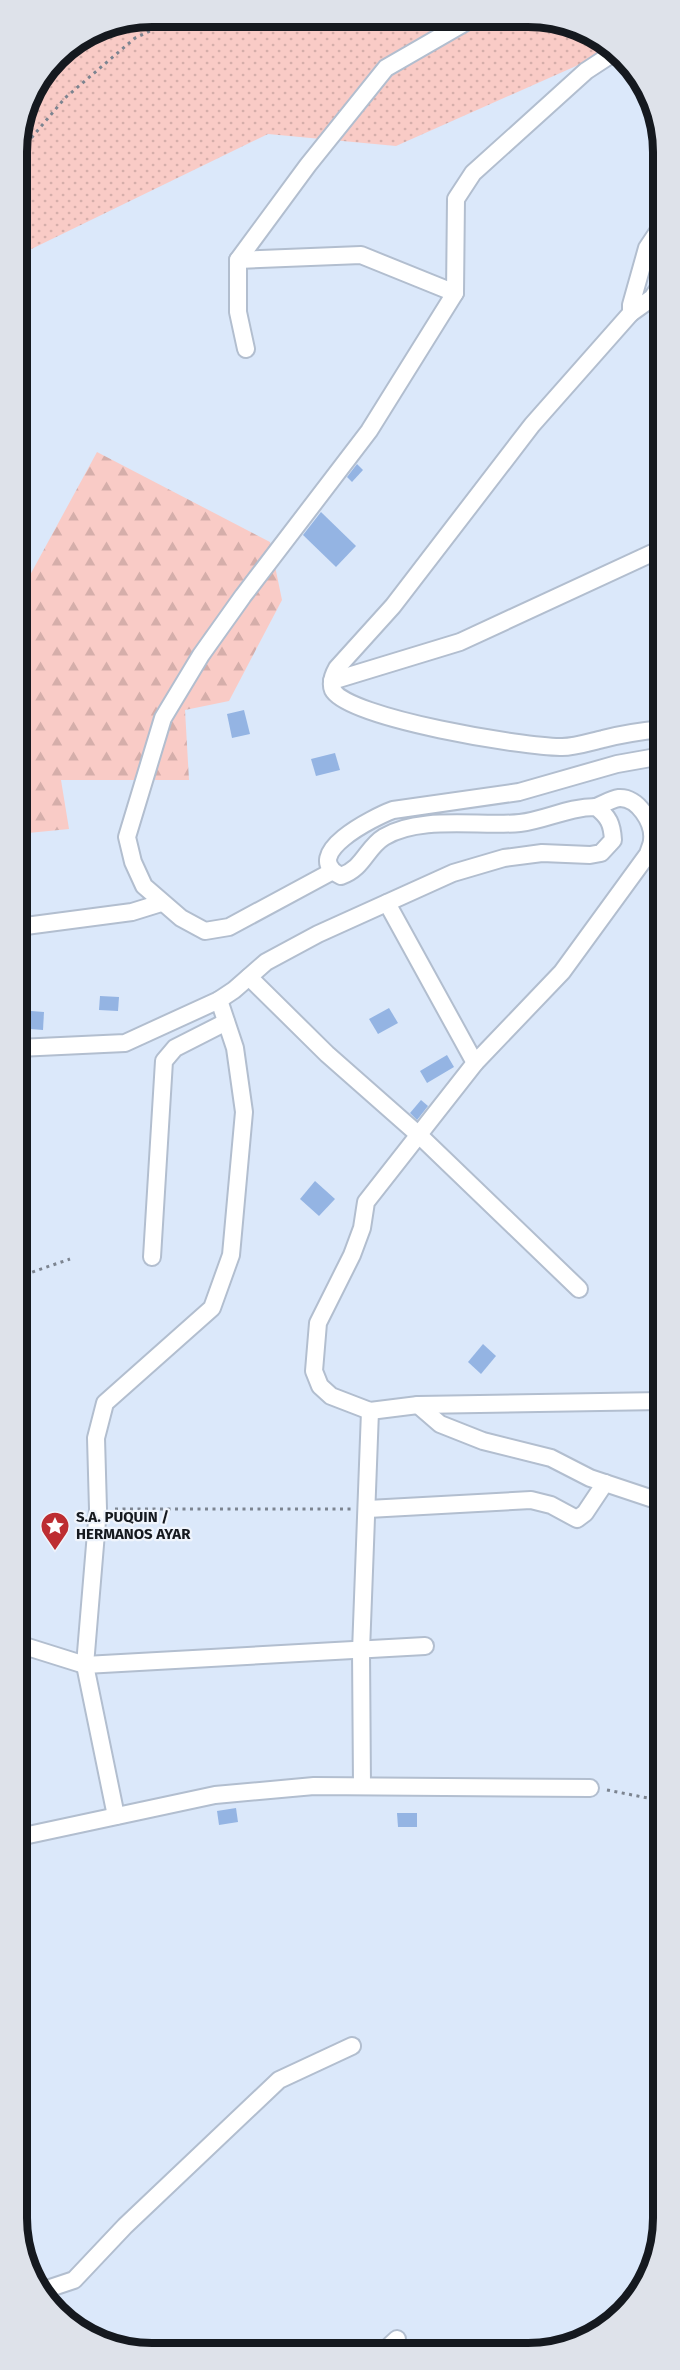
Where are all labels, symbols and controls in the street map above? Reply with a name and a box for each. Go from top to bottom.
place label: S.A. PUQUIN / HERMANOS AYAR [76,1508,191,1543]
place icon: S.A. PUQUIN / HERMANOS AYAR [39,1510,71,1552]

